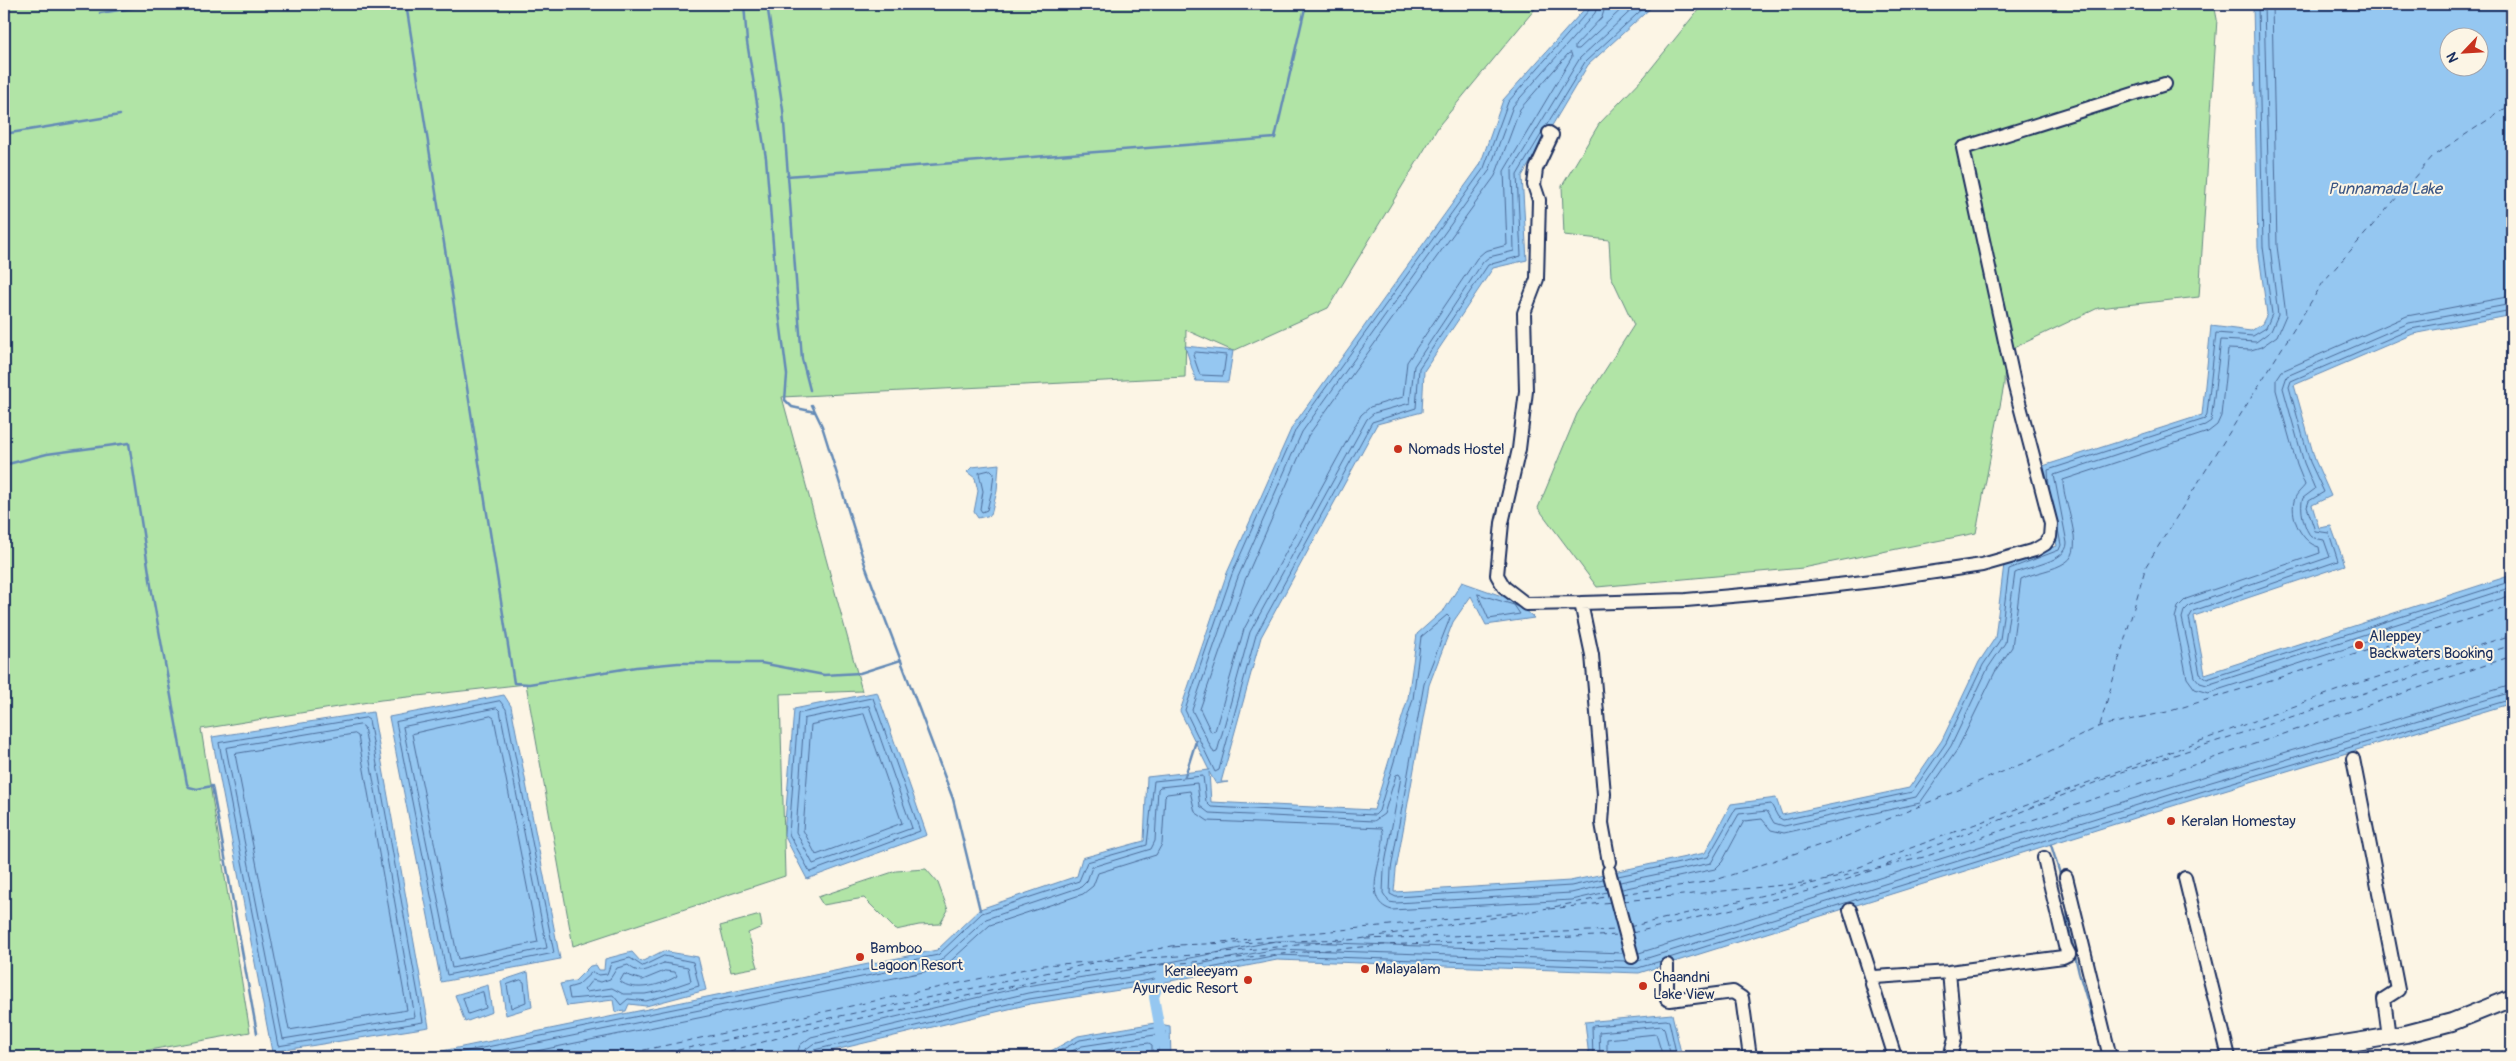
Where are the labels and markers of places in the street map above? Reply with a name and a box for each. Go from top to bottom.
place label: Nomads Hostel [1408,440,1505,459]
marker: Nomads Hostel [1392,443,1404,455]
place label: Alleppey Backwaters Booking [2369,627,2493,663]
marker: Alleppey Backwaters Booking [2353,639,2365,651]
place label: Keralan Homestay [2181,812,2296,831]
marker: Keralan Homestay [2165,815,2177,827]
place label: Bamboo Lagoon Resort [870,939,964,975]
marker: Bamboo Lagoon Resort [854,951,866,963]
place label: Malayalam [1375,960,1441,979]
place label: Keraleeyam Ayurvedic Resort [1132,962,1239,998]
marker: Malayalam [1359,963,1371,975]
place label: Chaandni Lake View [1653,968,1715,1004]
marker: Keraleeyam Ayurvedic Resort [1242,974,1254,986]
marker: Chaandni Lake View [1637,980,1649,992]

